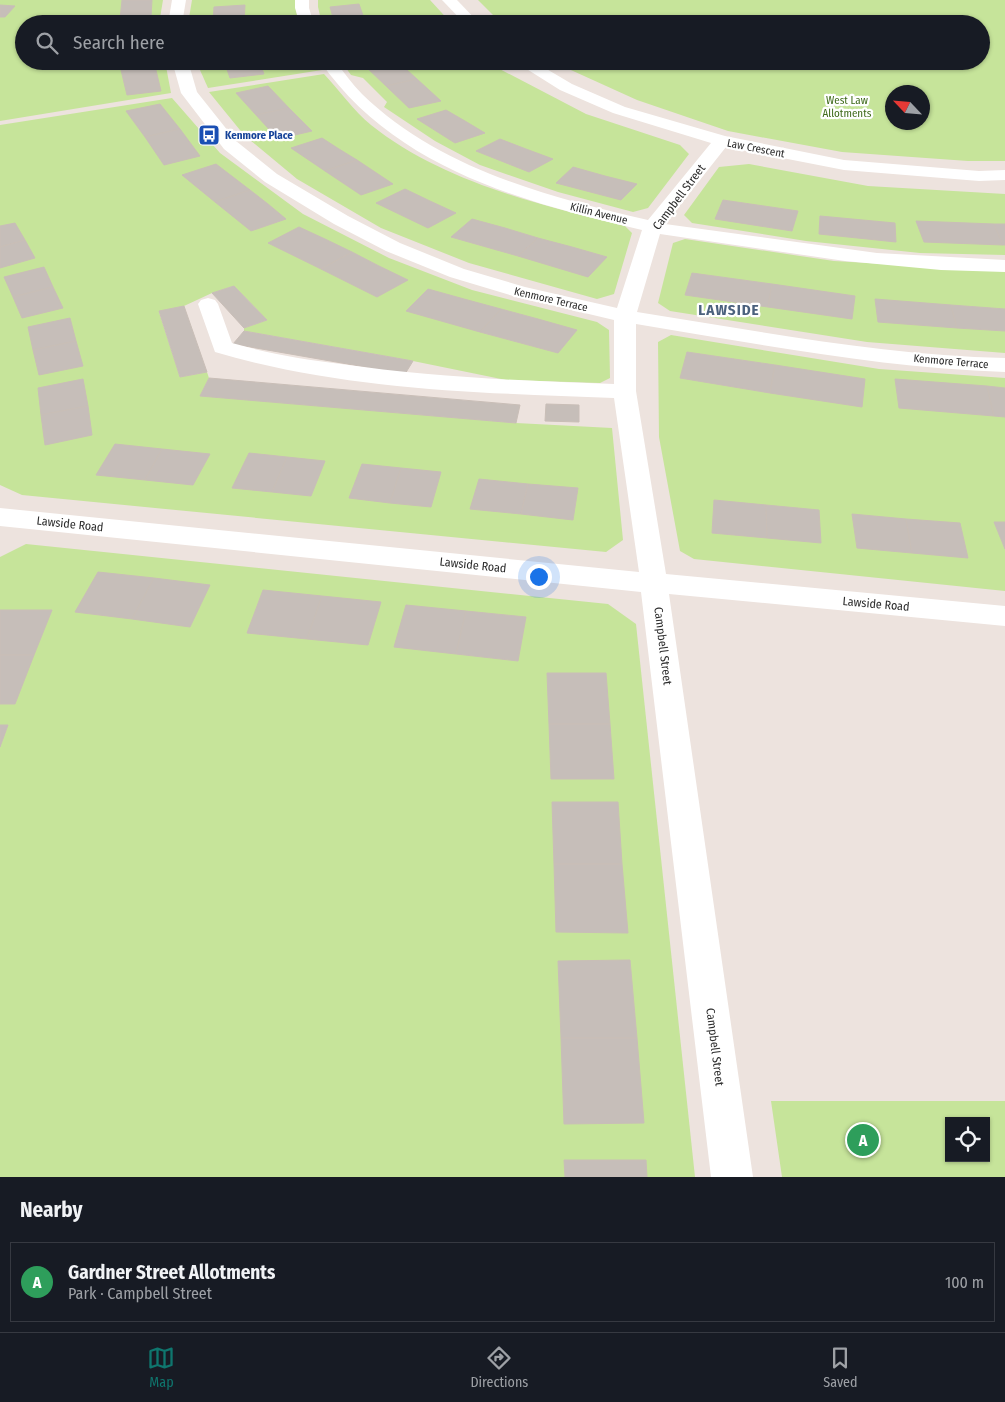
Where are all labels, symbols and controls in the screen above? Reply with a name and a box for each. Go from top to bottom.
search box [15,15,990,70]
icon: search [33,29,61,57]
text: Search here [73,31,165,54]
north arrow [885,85,930,130]
park label: West Law Allotments [823,94,872,120]
bus stop icon: Kenmore Place [197,123,221,147]
place label: Kenmore Place [225,129,293,142]
street label: Law Crescent [726,137,786,161]
street label: Campbell Street [650,161,708,233]
street label: Killin Avenue [569,200,629,227]
street label: Kenmore Terrace [513,285,589,314]
district label: LAWSIDE [698,301,760,319]
street label: Kenmore Terrace [913,352,989,371]
street label: Lawside Road [36,514,104,534]
street label: Lawside Road [439,555,507,575]
your location [526,564,552,590]
street label: Lawside Road [842,594,910,614]
street label: Campbell Street [651,606,675,686]
street label: Campbell Street [703,1007,727,1087]
map controls [945,1117,990,1162]
button: locate [945,1117,990,1162]
pin: A [847,1121,879,1159]
text: Nearby [20,1197,82,1223]
text: Gardner Street Allotments [68,1261,275,1284]
text: A [33,1273,41,1292]
text: 100 m [945,1273,984,1292]
text: Park · Campbell Street [68,1284,212,1303]
tab: Map [147,1344,175,1391]
tab: Directions [470,1344,528,1391]
tab: Saved [823,1344,858,1391]

